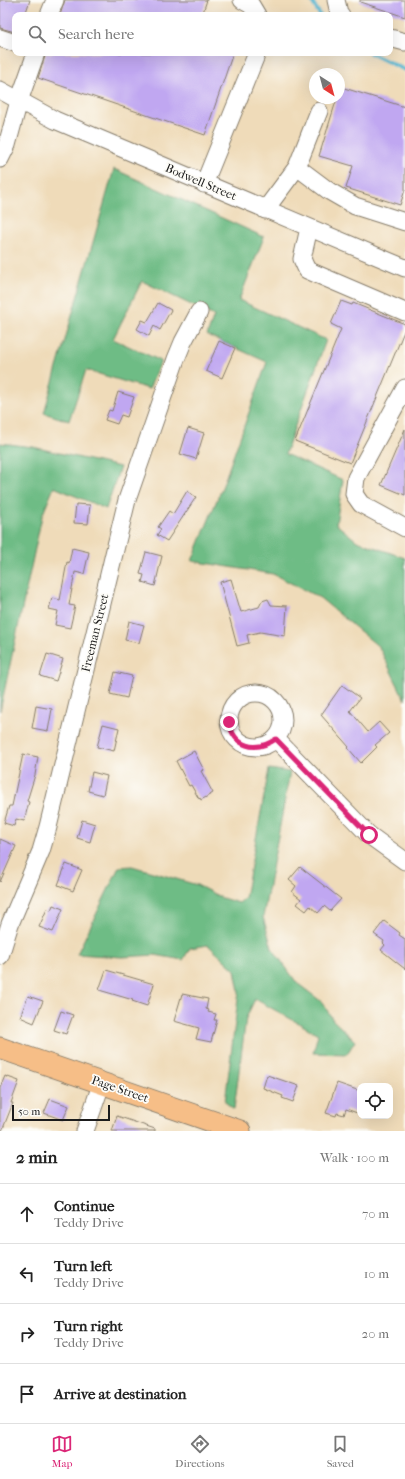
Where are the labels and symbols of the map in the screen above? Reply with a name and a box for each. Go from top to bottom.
north arrow [309,68,345,104]
street label: Bodwell Street [163,161,239,204]
street label: Freeman Street [79,592,112,674]
route end [220,713,238,731]
route start [360,826,378,844]
street label: Page Street [90,1073,151,1105]
scale bar [12,1103,110,1122]

